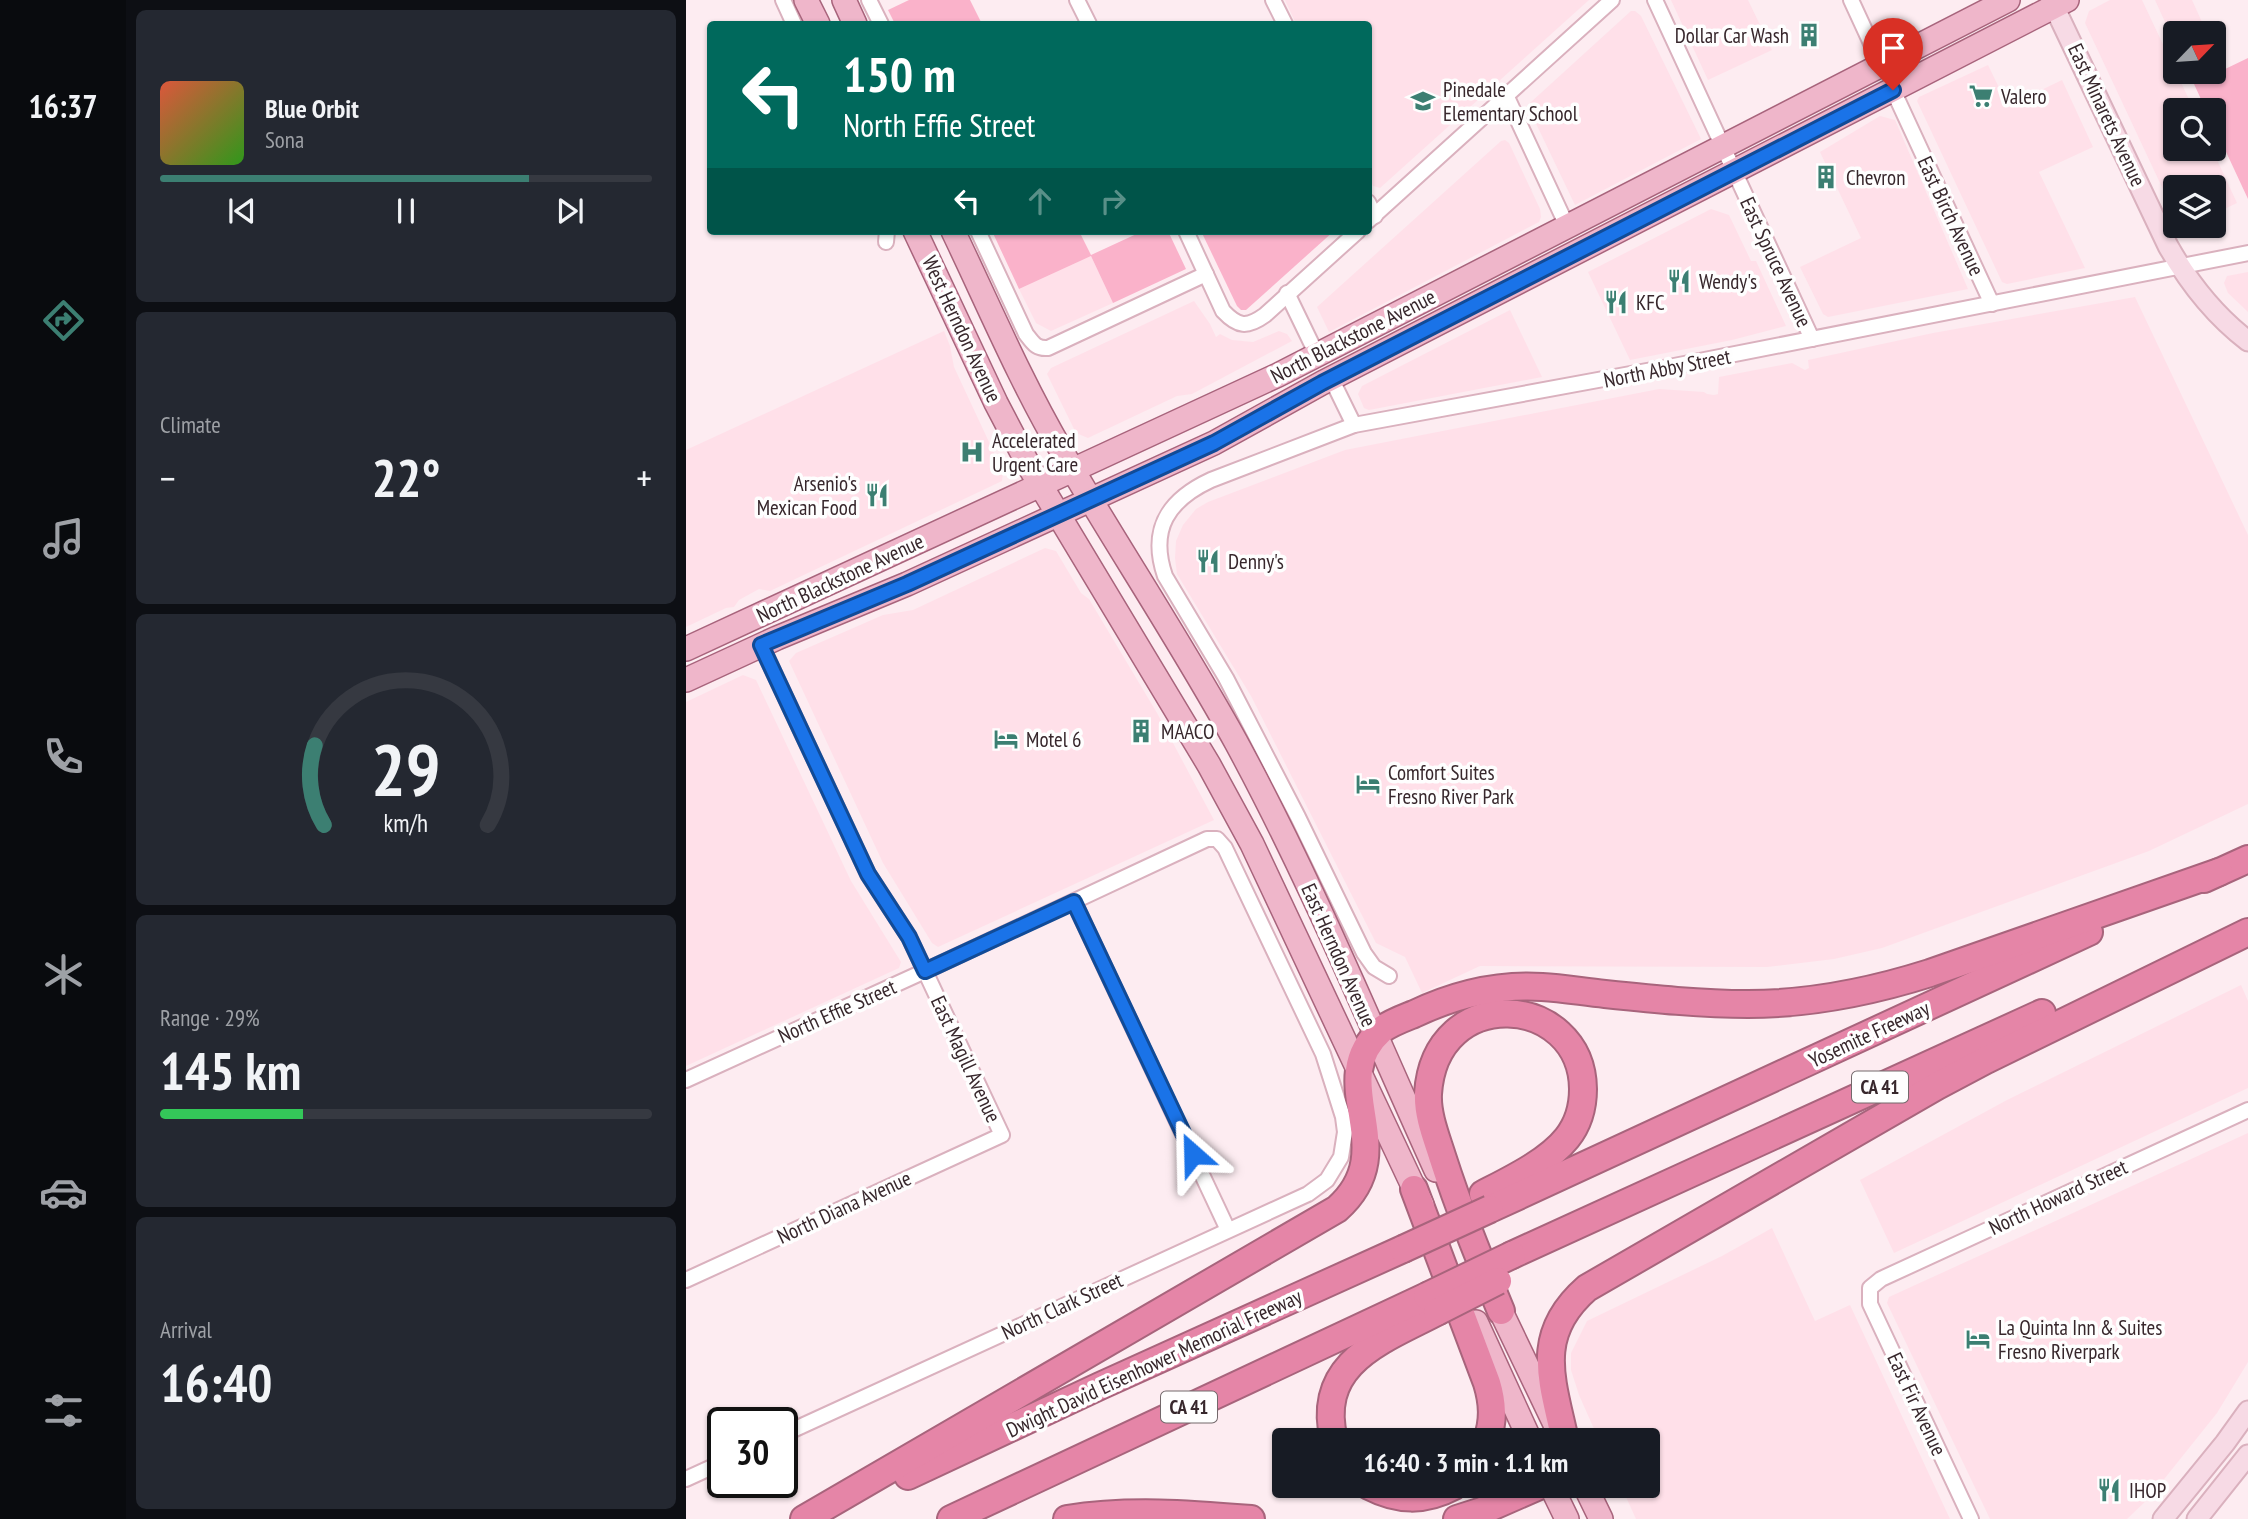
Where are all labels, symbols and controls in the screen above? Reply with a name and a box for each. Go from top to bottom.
pin [1863,18,1923,90]
building icon: Dollar Car Wash [1795,21,1823,49]
north arrow [2163,21,2226,84]
map controls [2163,21,2226,238]
place label: Dollar Car Wash [1675,22,1789,49]
icon: arrive [1874,29,1912,67]
street label: East Minarets Avenue [2062,39,2152,191]
text: 150 m [843,42,956,106]
icon: left [728,49,819,140]
place label: Pinedale Elementary School [1443,76,1578,127]
supermarket icon: Valero [1967,82,1995,110]
place label: Valero [2000,83,2047,110]
text: 16:37 [28,85,98,127]
school or university icon: Pinedale Elementary School [1409,87,1437,115]
text: Blue Orbit [265,92,359,125]
button: search [2163,98,2226,161]
text: North Effie Street [843,104,1035,146]
text: Sona [265,125,304,154]
street label: East Birch Avenue [1912,152,1990,280]
building icon: Chevron [1812,163,1840,191]
place label: Chevron [1846,164,1905,191]
button: layers [2163,175,2226,238]
icon: left [948,182,986,220]
icon: ahead [1021,182,1059,220]
icon: right [1094,182,1132,220]
icon: previous [223,192,261,230]
icon: pause [387,192,425,230]
icon: next [551,192,589,230]
street label: East Spruce Avenue [1734,193,1818,331]
street label: West Herndon Avenue [916,251,1008,407]
restaurant icon: Wendy's [1665,267,1693,295]
place label: Wendy's [1699,268,1757,295]
street label: North Blackstone Avenue [1266,283,1440,389]
restaurant icon: KFC [1602,288,1630,316]
place label: KFC [1636,289,1665,316]
icon: directions [39,296,88,345]
street label: North Abby Street [1601,342,1733,394]
text: Climate [160,410,221,439]
place label: Accelerated Urgent Care [992,427,1078,478]
hospital icon: Accelerated Urgent Care [958,438,986,466]
text: 22° [372,444,440,511]
text: − [160,453,176,502]
text: + [636,453,652,502]
place label: Arsenio's Mexican Food [757,470,857,521]
restaurant icon: Arsenio's Mexican Food [863,481,891,509]
icon: music [39,514,88,563]
street label: North Blackstone Avenue [752,527,928,629]
restaurant icon: Denny's [1194,547,1222,575]
place label: Denny's [1228,548,1284,575]
building icon: MAACO [1127,717,1155,745]
place label: MAACO [1161,718,1215,745]
text: 29 [371,722,441,816]
hotel icon: Motel 6 [992,725,1020,753]
place label: Motel 6 [1026,726,1082,753]
icon: phone [39,732,88,781]
place label: Comfort Suites Fresno River Park [1388,759,1514,810]
hotel icon: Comfort Suites Fresno River Park [1354,770,1382,798]
text: km/h [384,807,428,839]
street label: East Herndon Avenue [1295,879,1383,1031]
icon: climate [39,950,88,999]
street label: North Effie Street [774,973,900,1049]
street label: East Magill Avenue [925,991,1007,1127]
street label: Yosemite Freeway [1804,994,1934,1074]
text: Range · 29% [160,1003,260,1032]
text: 145 km [160,1037,301,1104]
road number: CA 41 [1852,1072,1908,1102]
position arrow [1156,1117,1230,1191]
street label: North Howard Street [1984,1153,2132,1241]
street label: North Diana Avenue [773,1164,915,1250]
icon: car [39,1168,88,1217]
street label: North Clark Street [997,1266,1127,1346]
street label: Dwight David Eisenhower Memorial Freeway [1002,1282,1306,1443]
place label: La Quinta Inn & Suites Fresno Riverpark [1998,1314,2162,1365]
text: Arrival [160,1315,212,1344]
hotel icon: La Quinta Inn & Suites Fresno Riverpark [1964,1325,1992,1353]
street label: East Fir Avenue [1881,1348,1953,1460]
text: 16:40 [160,1349,272,1416]
icon: filters [39,1386,88,1435]
road number: CA 41 [1161,1392,1217,1422]
speed limit sign: 30 [707,1407,798,1498]
text: 16:40 · 3 min · 1.1 km [1364,1446,1568,1479]
restaurant icon: IHOP [2095,1476,2123,1504]
place label: IHOP [2129,1477,2166,1504]

